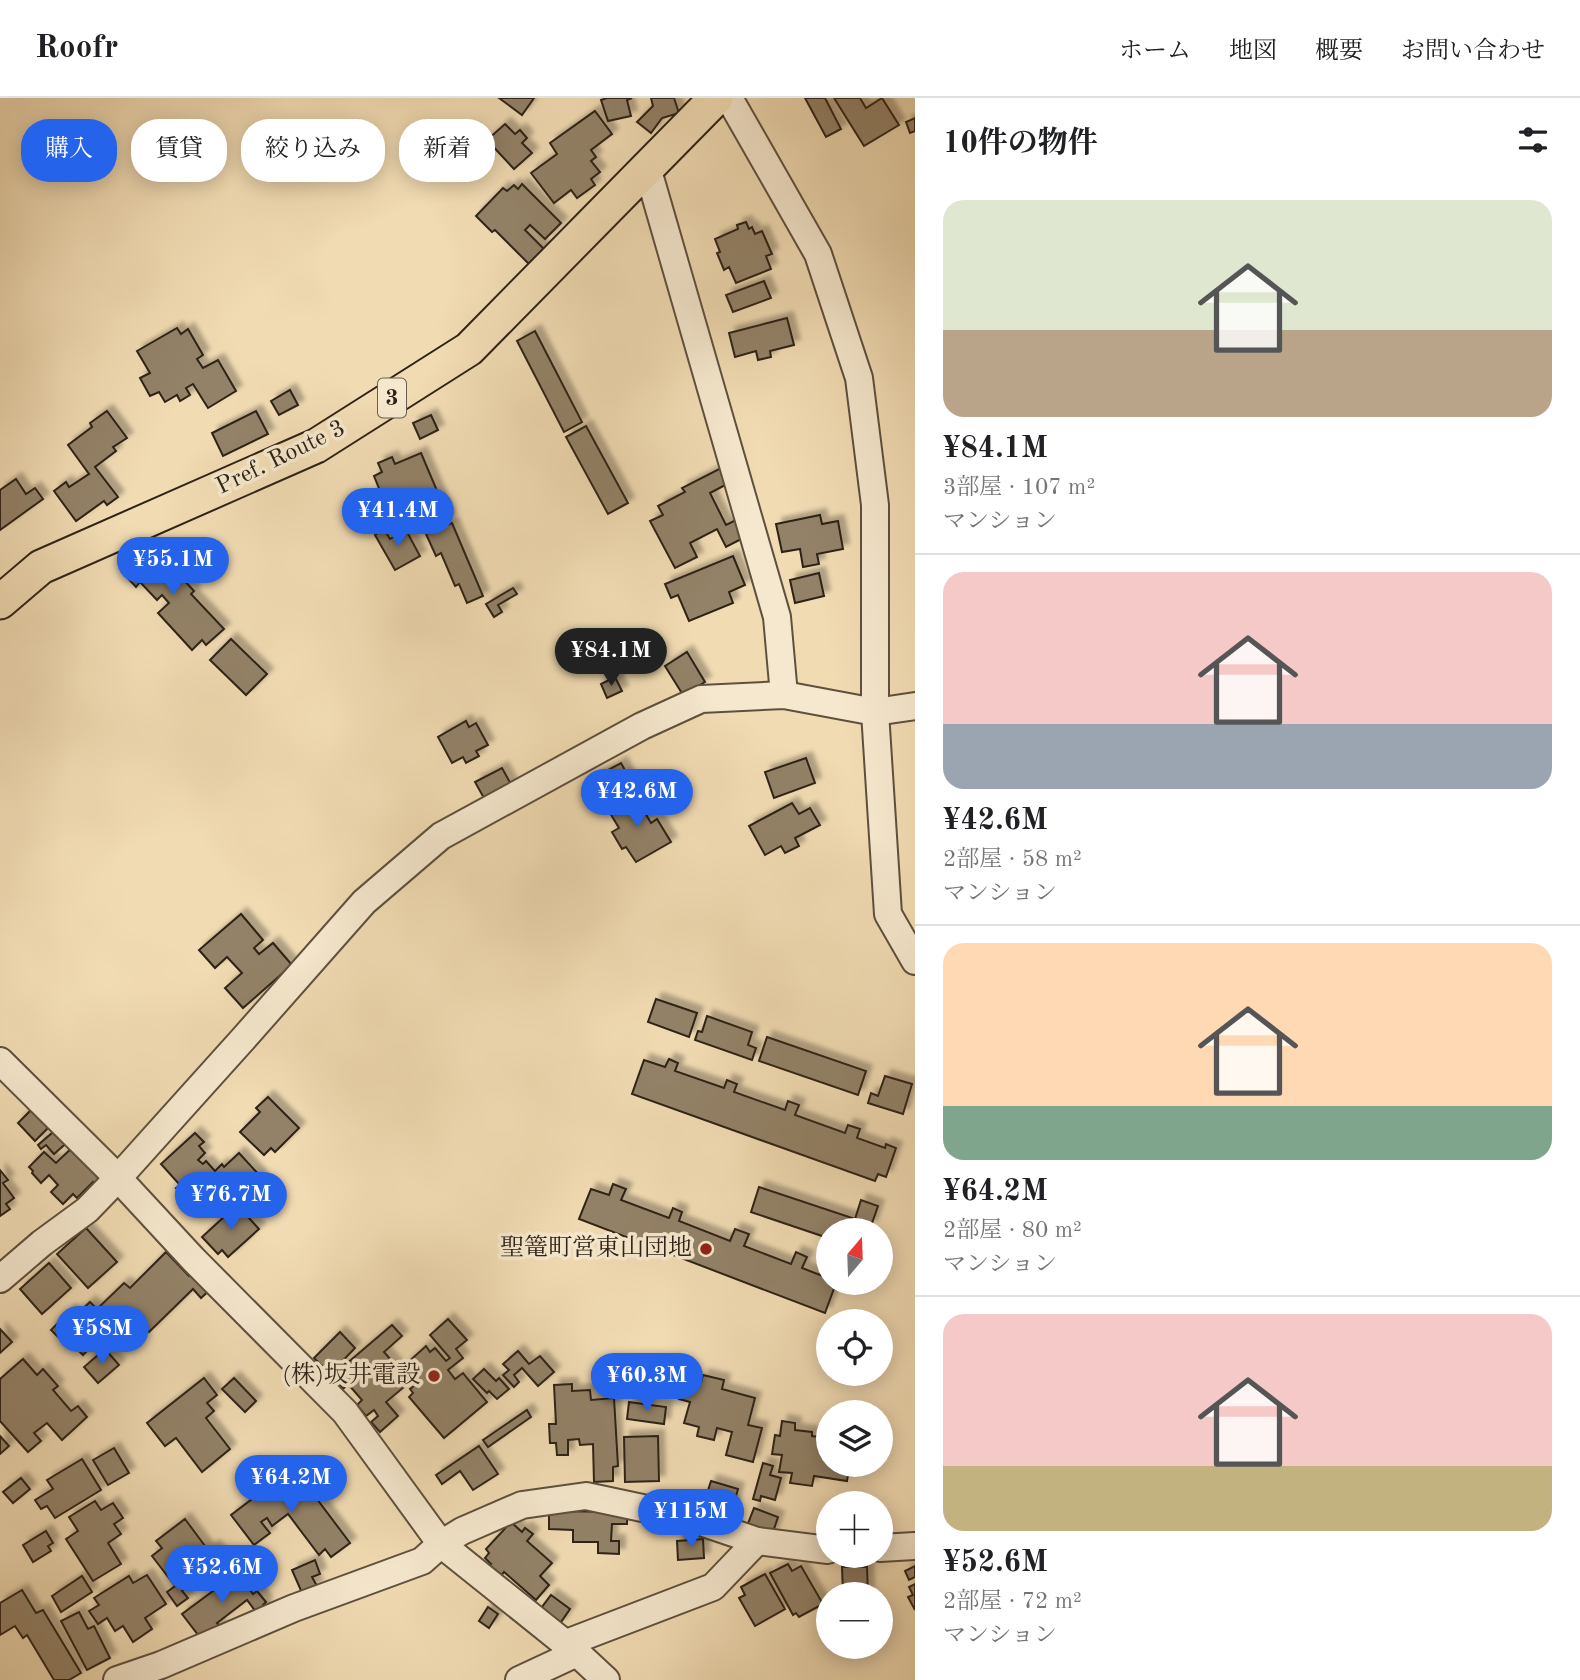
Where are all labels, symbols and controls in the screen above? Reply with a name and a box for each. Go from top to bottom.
text: Roofr [35,32,118,65]
text: ホーム [1119,40,1191,64]
text: 地図 [1229,40,1277,64]
text: 概要 [1315,40,1363,64]
text: お問い合わせ [1401,40,1545,64]
chip: 購入 [21,119,117,182]
chip: 賃貸 [131,119,227,182]
chip: 絞り込み [241,119,385,182]
chip: 新着 [399,119,495,182]
icon: filters [1514,121,1552,159]
text: 10件の物件 [943,129,1098,159]
icon: home [1185,245,1311,371]
road number: 3 [378,378,406,418]
street label: Pref. Route 3 [213,416,349,500]
text: ¥84.1M [943,434,1048,464]
text: 3部屋 · 107 m² [943,476,1095,499]
pin: ¥41.4M [341,489,455,548]
text: ¥41.4M [358,499,438,522]
text: マンション [943,510,1057,533]
pin: ¥55.1M [116,538,230,597]
text: ¥55.1M [133,548,213,571]
icon: home [1185,617,1311,743]
pin: ¥84.1M [554,628,668,688]
text: ¥84.1M [571,639,651,662]
pin: ¥42.6M [580,770,694,829]
text: ¥42.6M [597,780,677,803]
text: ¥42.6M [943,806,1048,836]
text: 2部屋 · 58 m² [943,848,1082,871]
text: マンション [943,882,1057,905]
icon: home [1185,988,1311,1114]
pin: ¥76.7M [174,1172,288,1232]
text: ¥64.2M [943,1177,1048,1207]
text: ¥76.7M [191,1183,271,1206]
north arrow [816,1218,892,1295]
map controls [816,1218,893,1659]
text: 2部屋 · 80 m² [943,1219,1082,1242]
place label: 聖篭町営東山団地 [500,1234,692,1261]
marker: 聖篭町営東山団地 [698,1241,714,1257]
text: マンション [943,1253,1057,1276]
pin: ¥58M [61,1306,143,1366]
button: locate [816,1309,893,1386]
text: ¥58M [72,1317,132,1340]
pin: ¥60.3M [590,1354,704,1413]
icon: home [1185,1359,1311,1485]
place label: (株)坂井電設 [282,1361,420,1388]
text: ¥60.3M [607,1364,687,1387]
marker: (株)坂井電設 [426,1368,442,1384]
button: layers [816,1400,893,1477]
pin: ¥64.2M [234,1456,348,1515]
text: ¥64.2M [251,1466,331,1489]
pin: ¥115M [642,1490,740,1549]
button: + [816,1491,893,1568]
text: ¥115M [654,1500,728,1523]
pin: ¥52.6M [165,1546,279,1605]
text: ¥52.6M [943,1548,1048,1578]
text: ¥52.6M [182,1556,262,1579]
button: − [816,1582,893,1659]
text: 2部屋 · 72 m² [943,1590,1082,1613]
text: マンション [943,1624,1057,1647]

